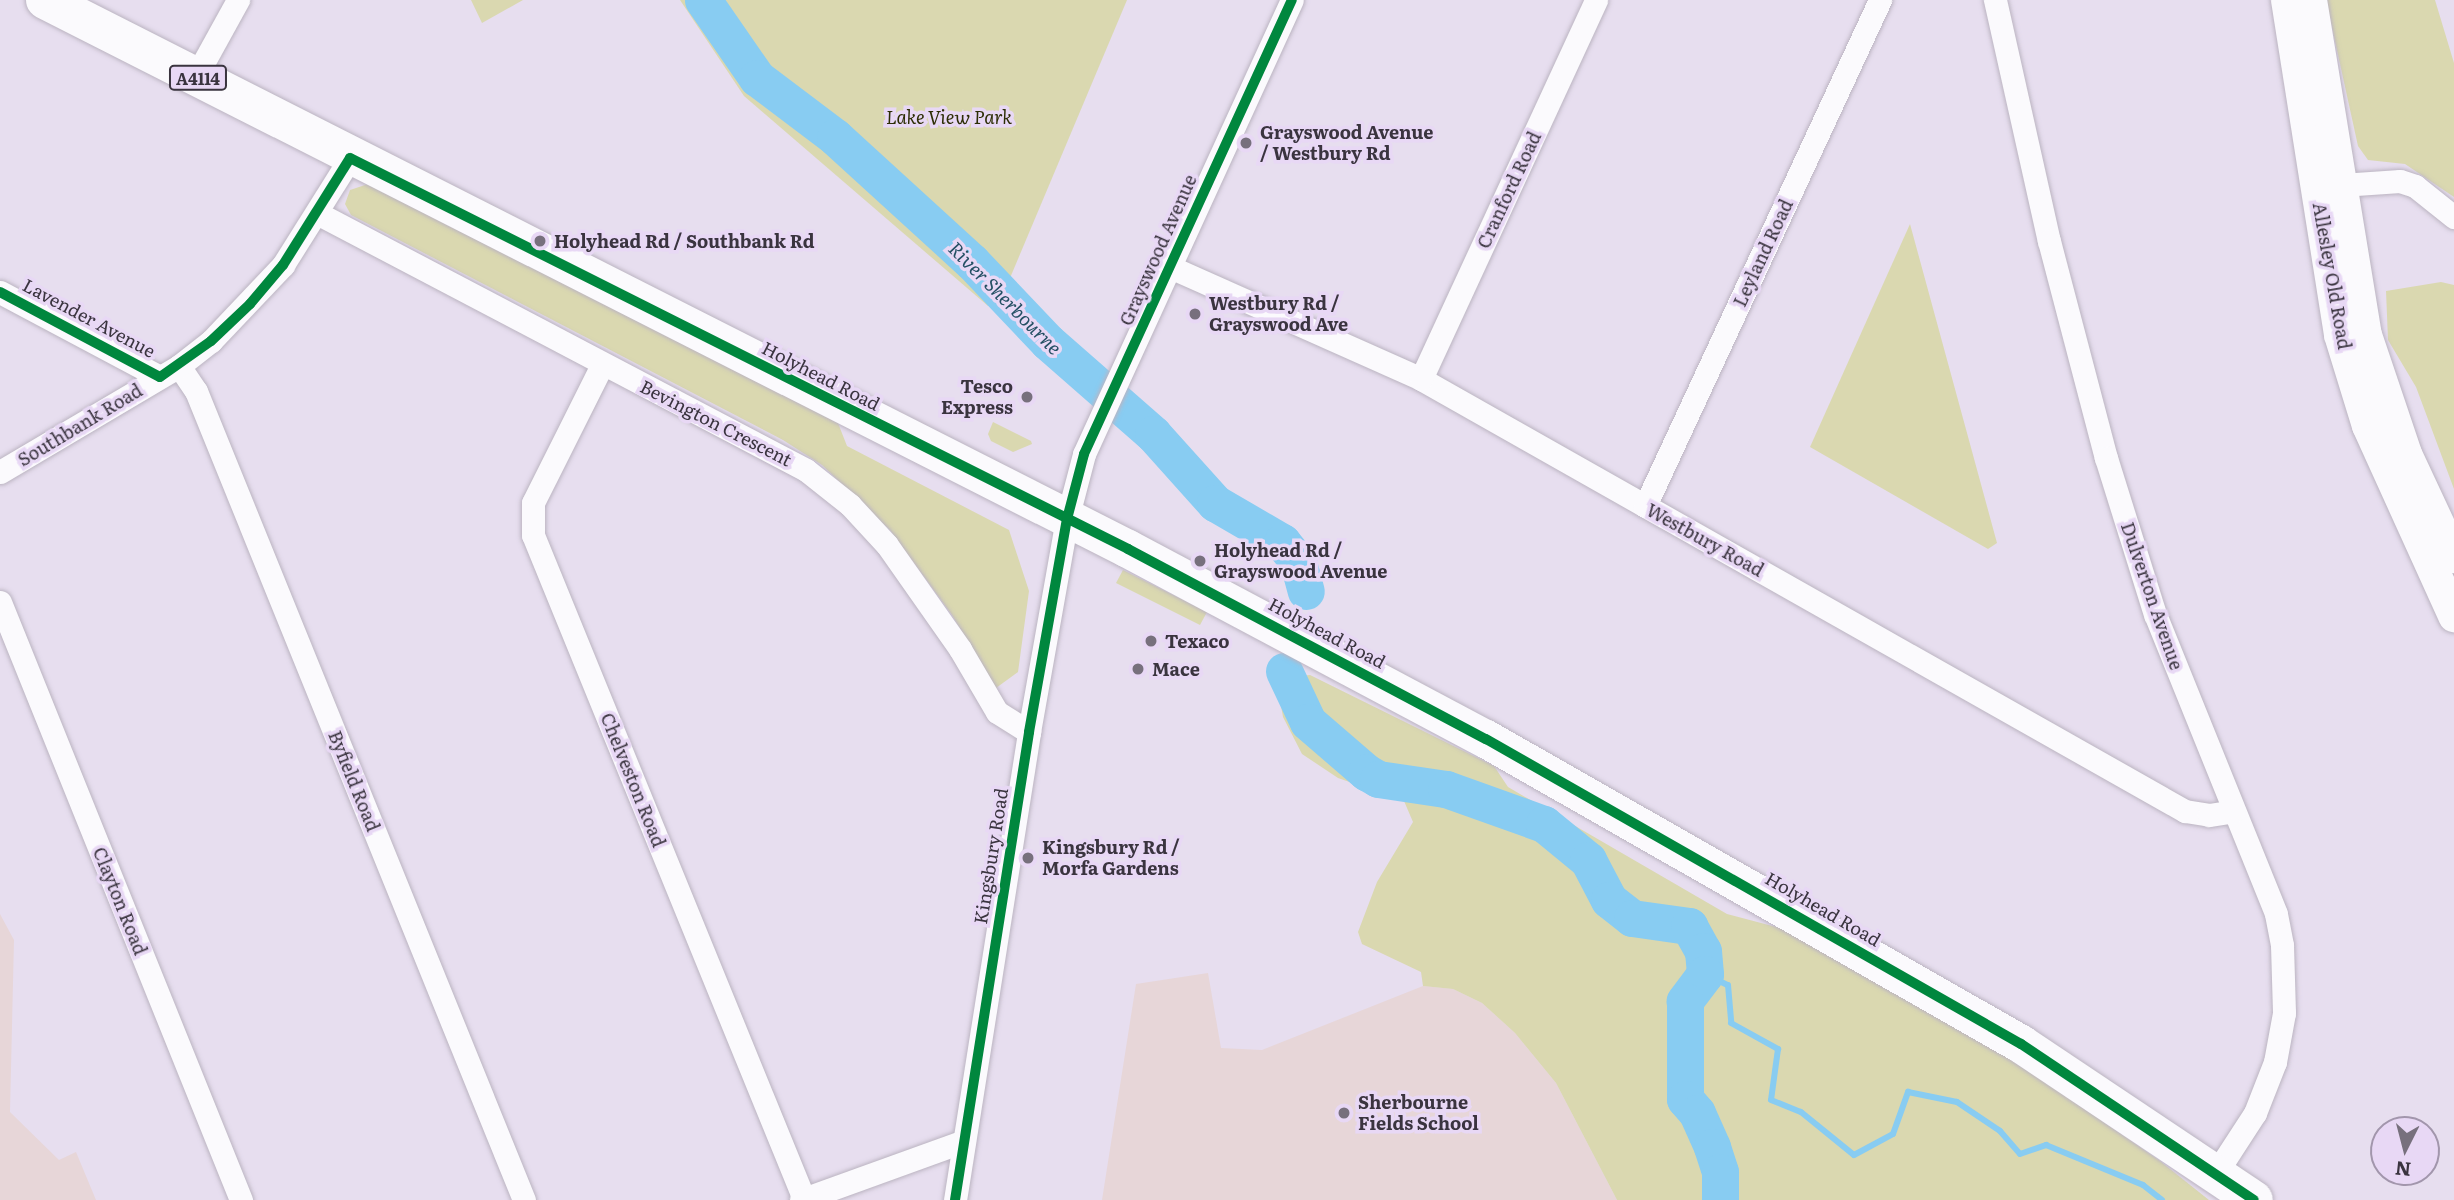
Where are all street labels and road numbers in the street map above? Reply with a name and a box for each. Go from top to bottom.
road number: A4114 [168,66,228,90]
street label: Cranford Road [1473,128,1545,252]
street label: Grayswood Avenue [1115,171,1201,329]
street label: Leyland Road [1729,196,1797,310]
street label: Allesley Old Road [2308,201,2356,351]
street label: Lavender Avenue [19,274,159,362]
street label: Holyhead Road [758,337,884,415]
street label: Bevington Crescent [636,375,796,471]
street label: Southbank Road [14,379,146,471]
street label: Westbury Road [1643,499,1767,581]
street label: Dulverton Avenue [2117,519,2187,673]
street label: Holyhead Road [1265,593,1389,673]
street label: Chelveston Road [596,710,670,850]
street label: Byfield Road [324,728,384,834]
street label: Kingsbury Road [970,786,1012,926]
street label: Clayton Road [89,844,151,958]
street label: Holyhead Road [1762,867,1884,951]

